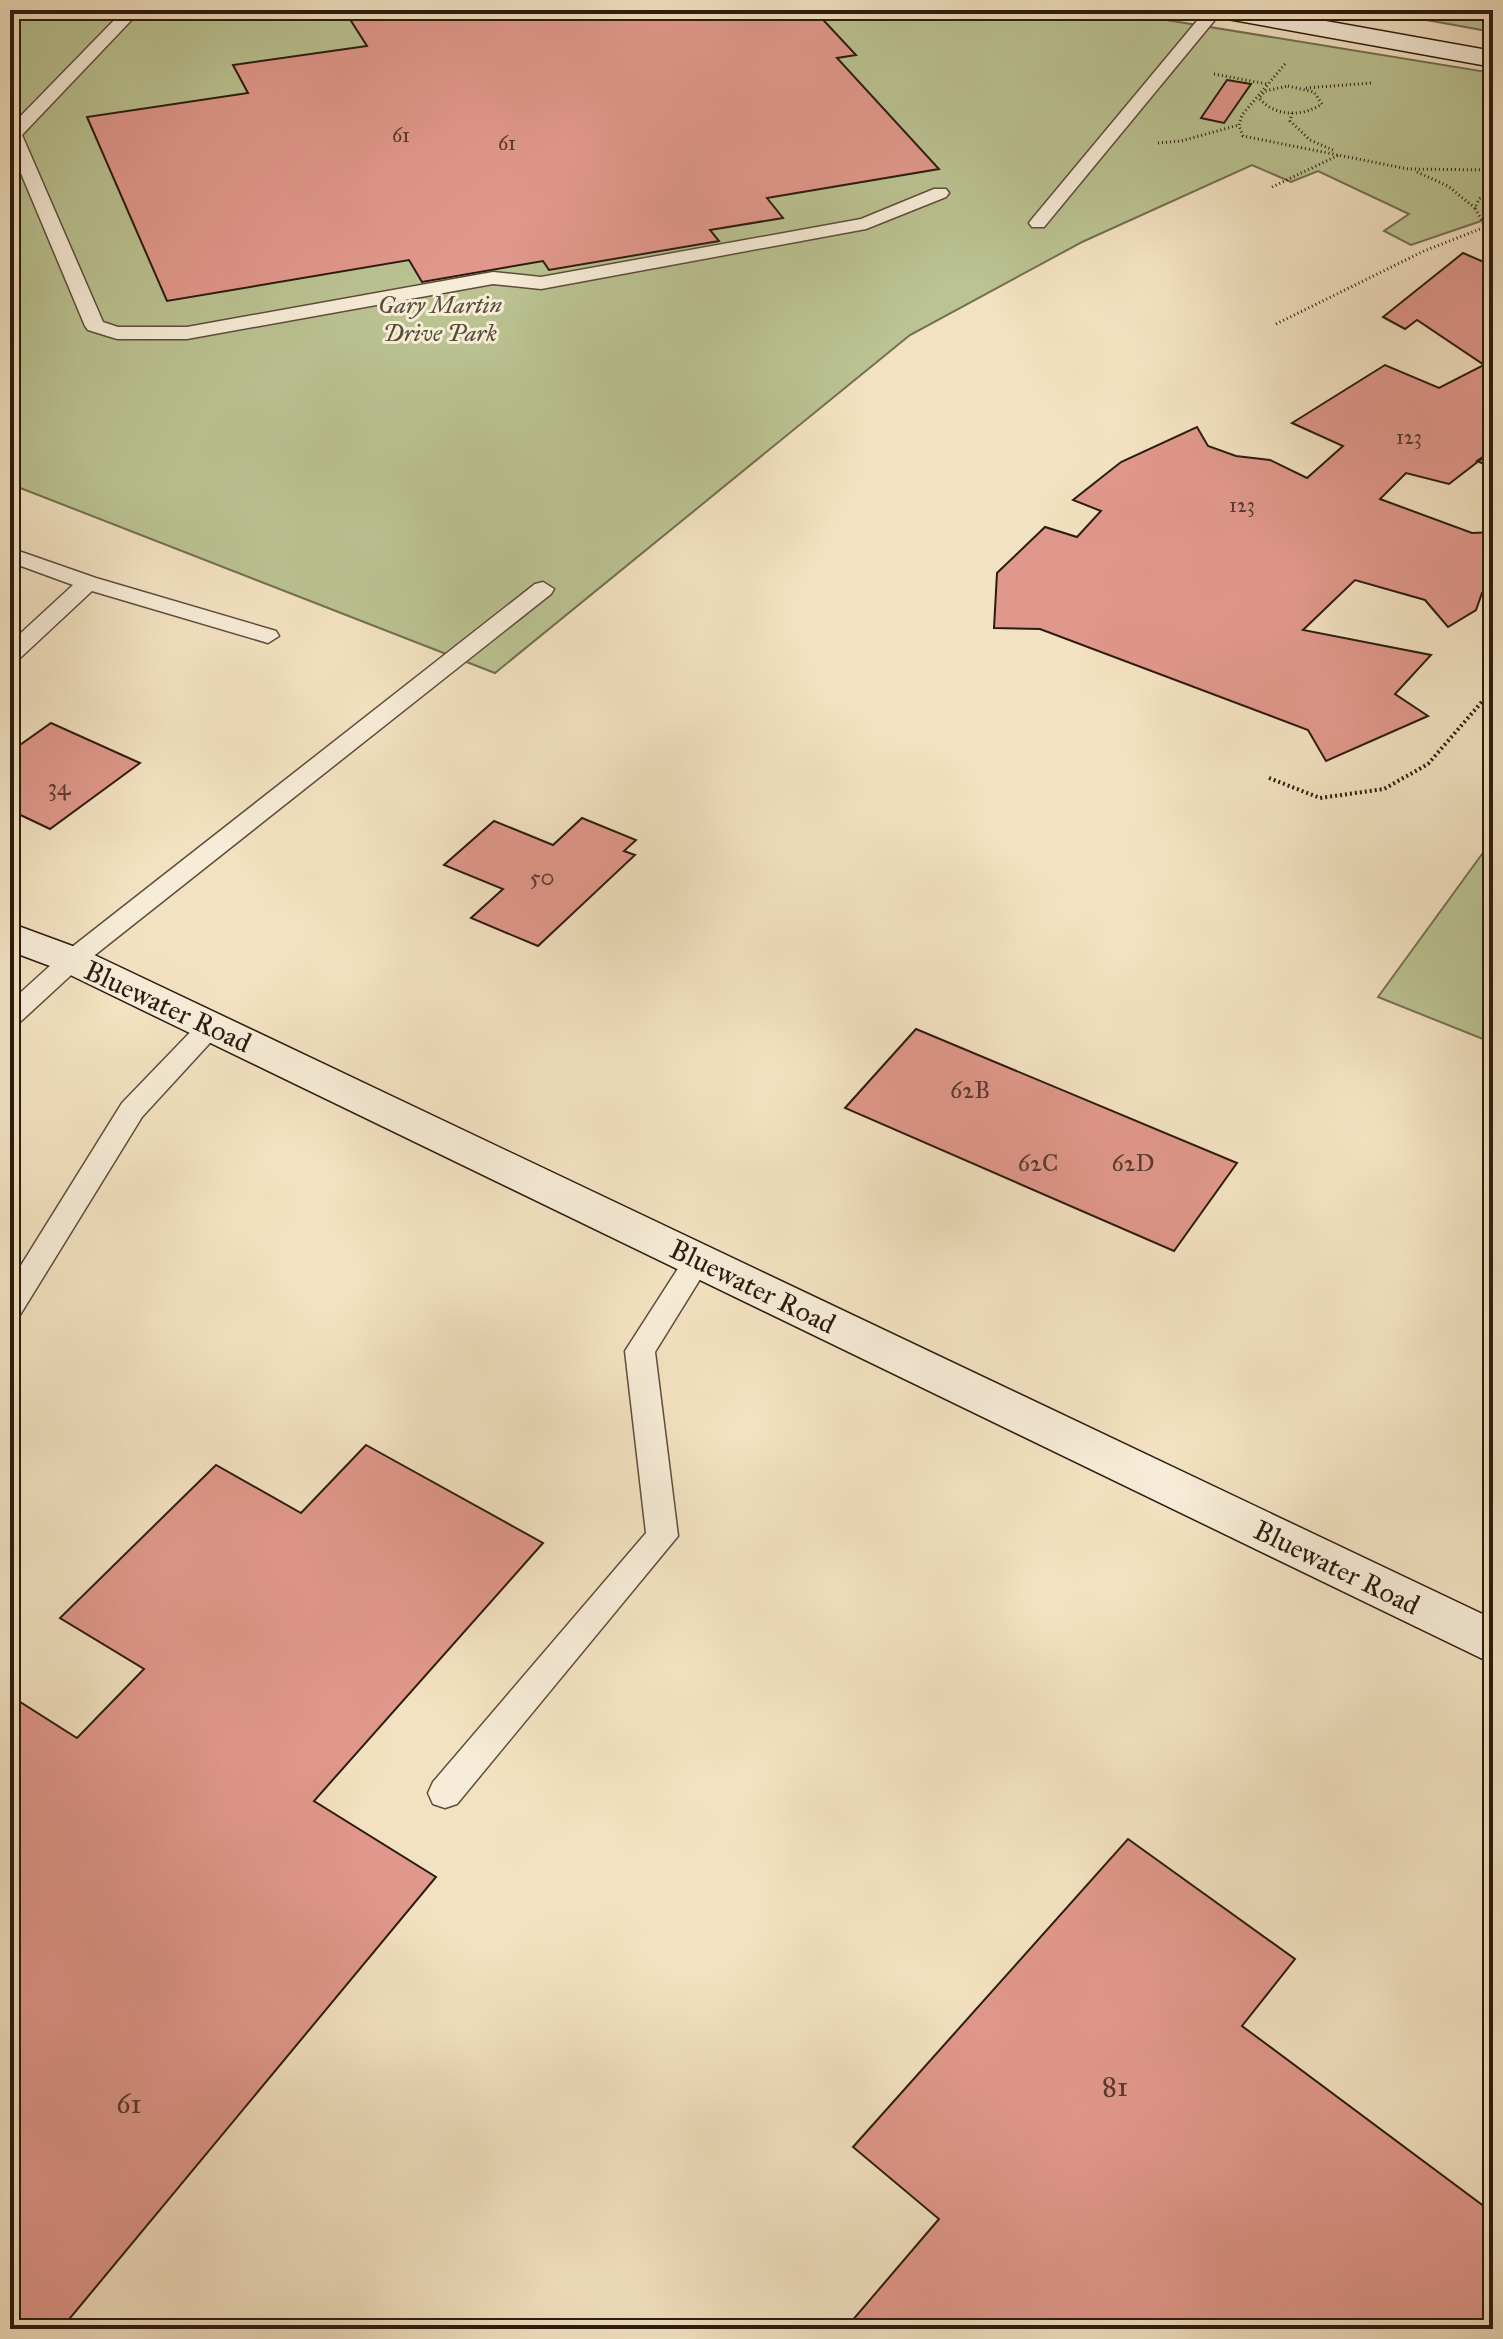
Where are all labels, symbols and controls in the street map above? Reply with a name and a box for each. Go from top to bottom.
house number: 61 [392,123,410,147]
house number: 61 [498,131,516,155]
park label: Gary Martin Drive Park [378,290,503,348]
house number: 123 [1396,425,1422,449]
house number: 123 [1229,493,1255,517]
house number: 34 [48,772,71,802]
house number: 50 [529,862,555,892]
street label: Bluewater Road [79,952,257,1060]
house number: 62B [950,1075,990,1105]
house number: 62C [1018,1148,1058,1178]
house number: 62D [1111,1148,1155,1178]
street label: Bluewater Road [664,1231,842,1342]
street label: Bluewater Road [1248,1512,1426,1623]
house number: 81 [1102,2069,1128,2104]
house number: 61 [116,2086,142,2121]

